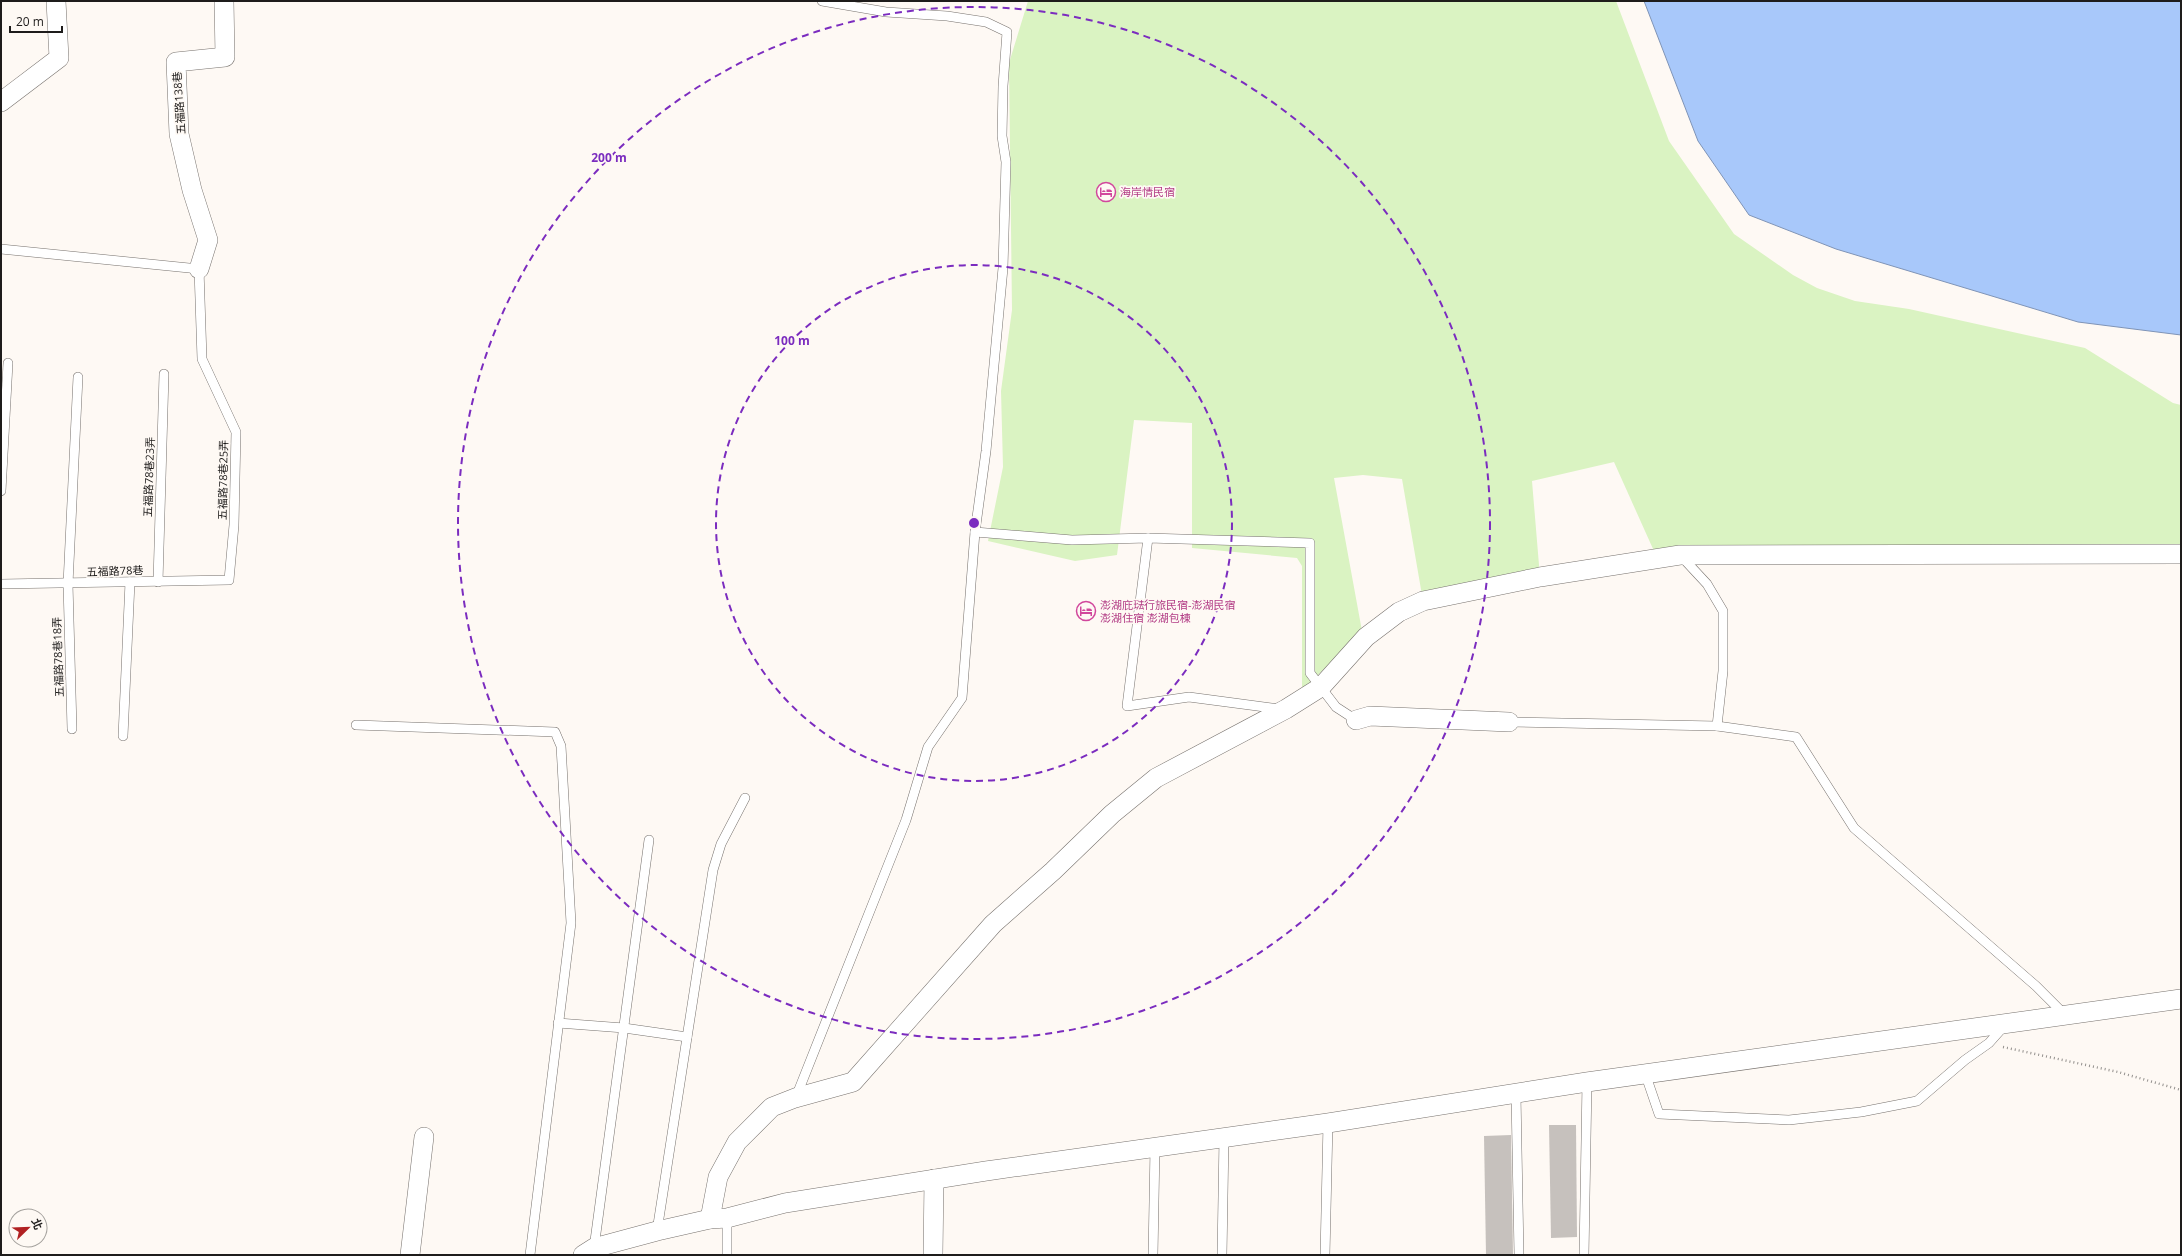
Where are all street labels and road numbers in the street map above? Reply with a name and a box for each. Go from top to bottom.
street label: 五福路138巷 [169,71,188,135]
street label: 五福路78巷23弄 [140,437,157,517]
street label: 五福路78巷25弄 [214,440,231,520]
street label: 五福路78巷 [86,562,144,579]
street label: 五福路78巷18弄 [49,617,66,697]

